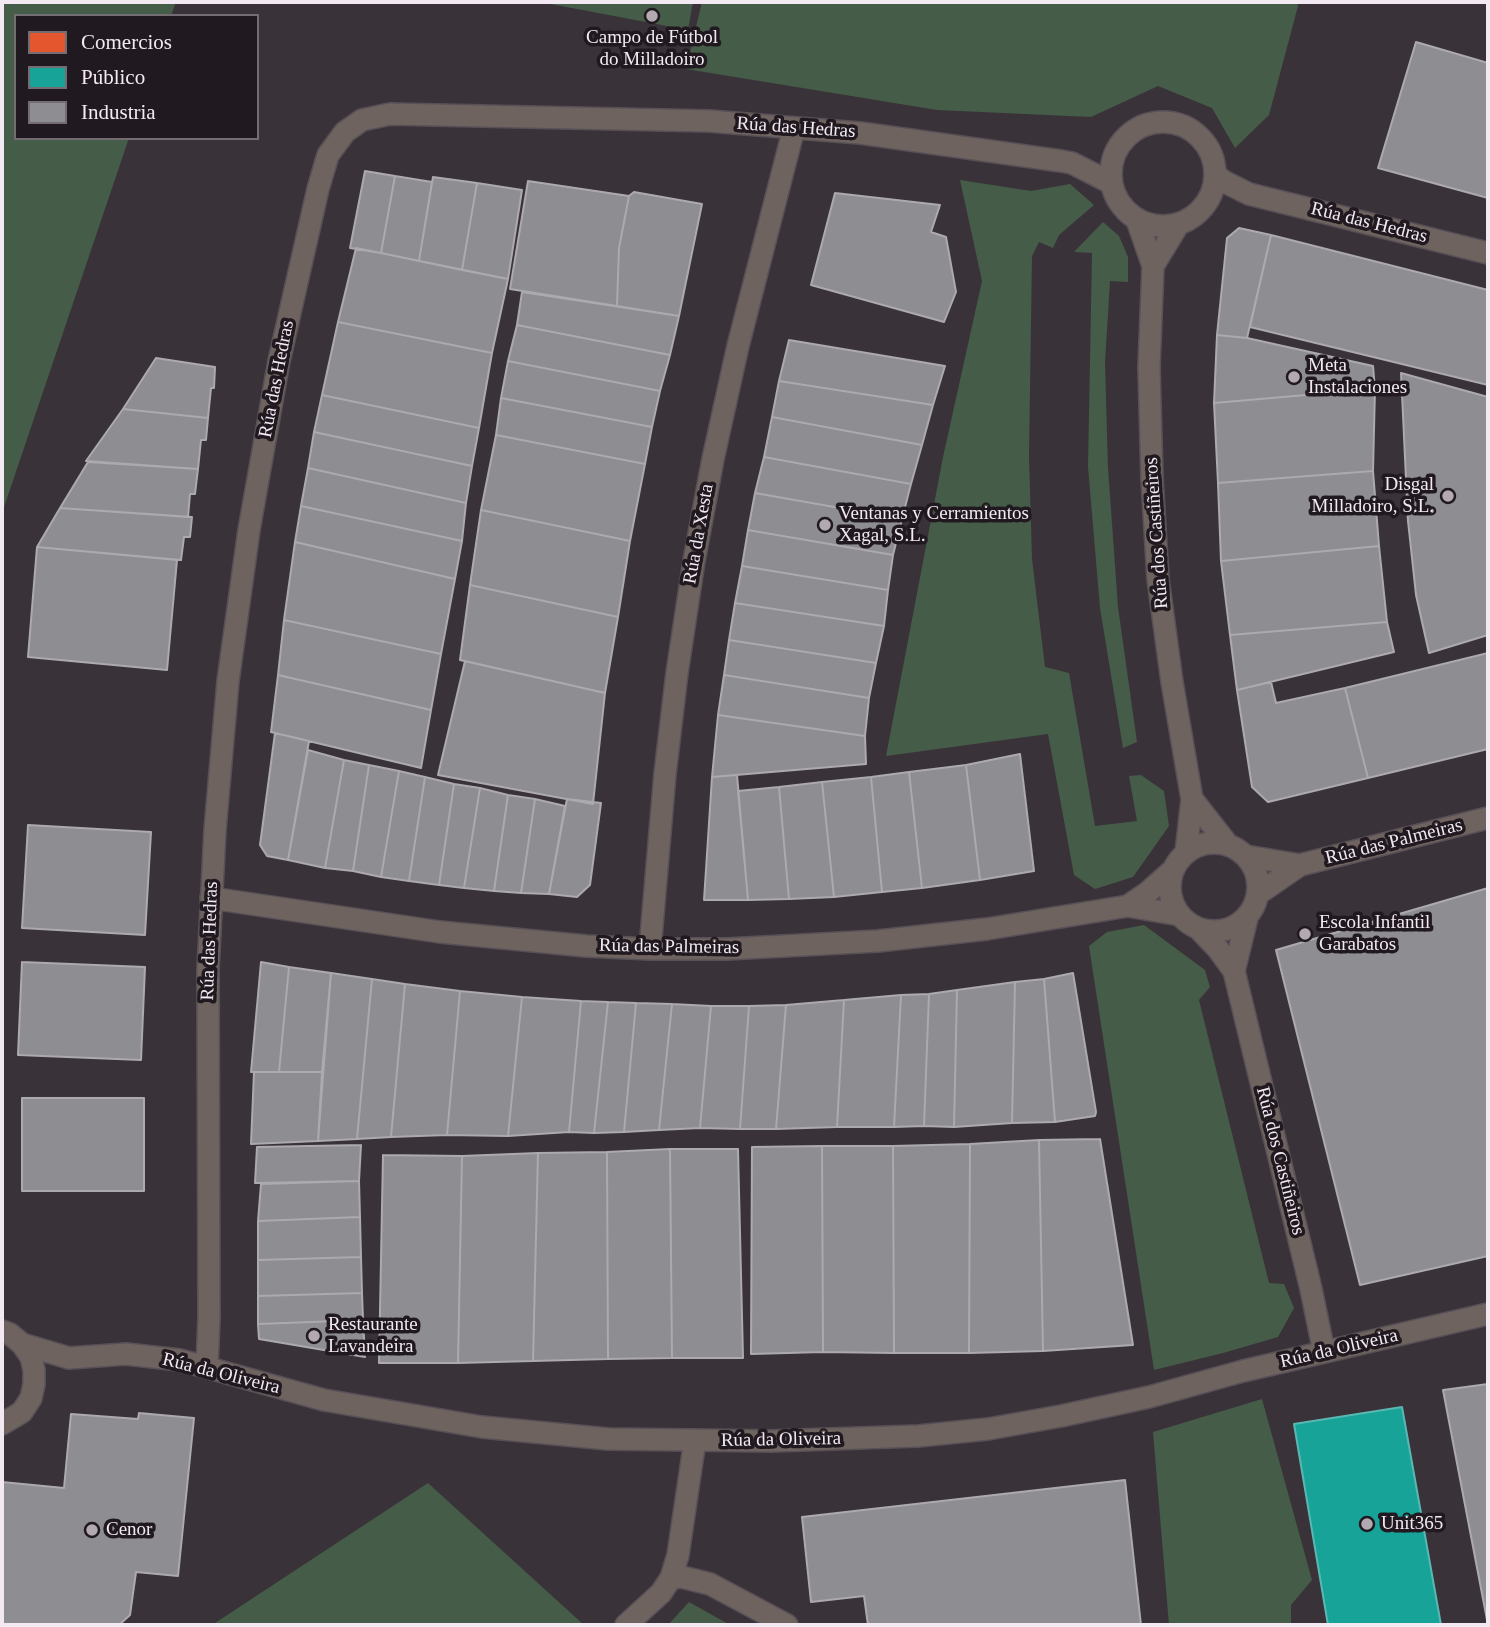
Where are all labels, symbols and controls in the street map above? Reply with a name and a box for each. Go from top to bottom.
marker: Campo de Fútbol do Milladoiro [644,8,660,24]
legend [14,14,259,140]
place label: Campo de Fútbol do Milladoiro [586,27,718,71]
text: Comercios [81,30,172,54]
text: Público [81,65,145,89]
text: Industria [81,100,156,124]
street label: Rúa das Hedras [736,112,856,144]
street label: Rúa das Hedras [1308,198,1430,248]
street label: Rúa das Hedras [254,318,300,440]
place label: Meta Instalaciones [1308,355,1407,399]
marker: Meta Instalaciones [1286,369,1302,385]
street label: Rúa dos Castiñeiros [1140,456,1174,610]
place label: Disgal Milladoiro, S.L. [1312,474,1434,518]
street label: Rúa da Xesta [679,482,719,586]
marker: Disgal Milladoiro, S.L. [1440,488,1456,504]
place label: Ventanas y Cerramientos Xagal, S.L. [839,503,1029,547]
marker: Ventanas y Cerramientos Xagal, S.L. [817,517,833,533]
street label: Rúa das Palmeiras [1323,814,1465,870]
street label: Rúa das Hedras [197,881,223,1001]
place label: Escola Infantil Garabatos [1319,912,1430,956]
marker: Escola Infantil Garabatos [1297,926,1313,942]
street label: Rúa das Palmeiras [599,934,739,960]
street label: Rúa dos Castiñeiros [1251,1085,1309,1237]
place label: Restaurante Lavandeira [328,1314,418,1358]
street label: Rúa da Oliveira [1278,1324,1400,1374]
marker: Restaurante Lavandeira [306,1328,322,1344]
street label: Rúa da Oliveira [160,1348,282,1400]
street label: Rúa da Oliveira [721,1428,841,1452]
place label: Unit365 [1381,1513,1443,1535]
marker: Unit365 [1359,1516,1375,1532]
place label: Cenor [106,1519,152,1541]
marker: Cenor [84,1522,100,1538]

